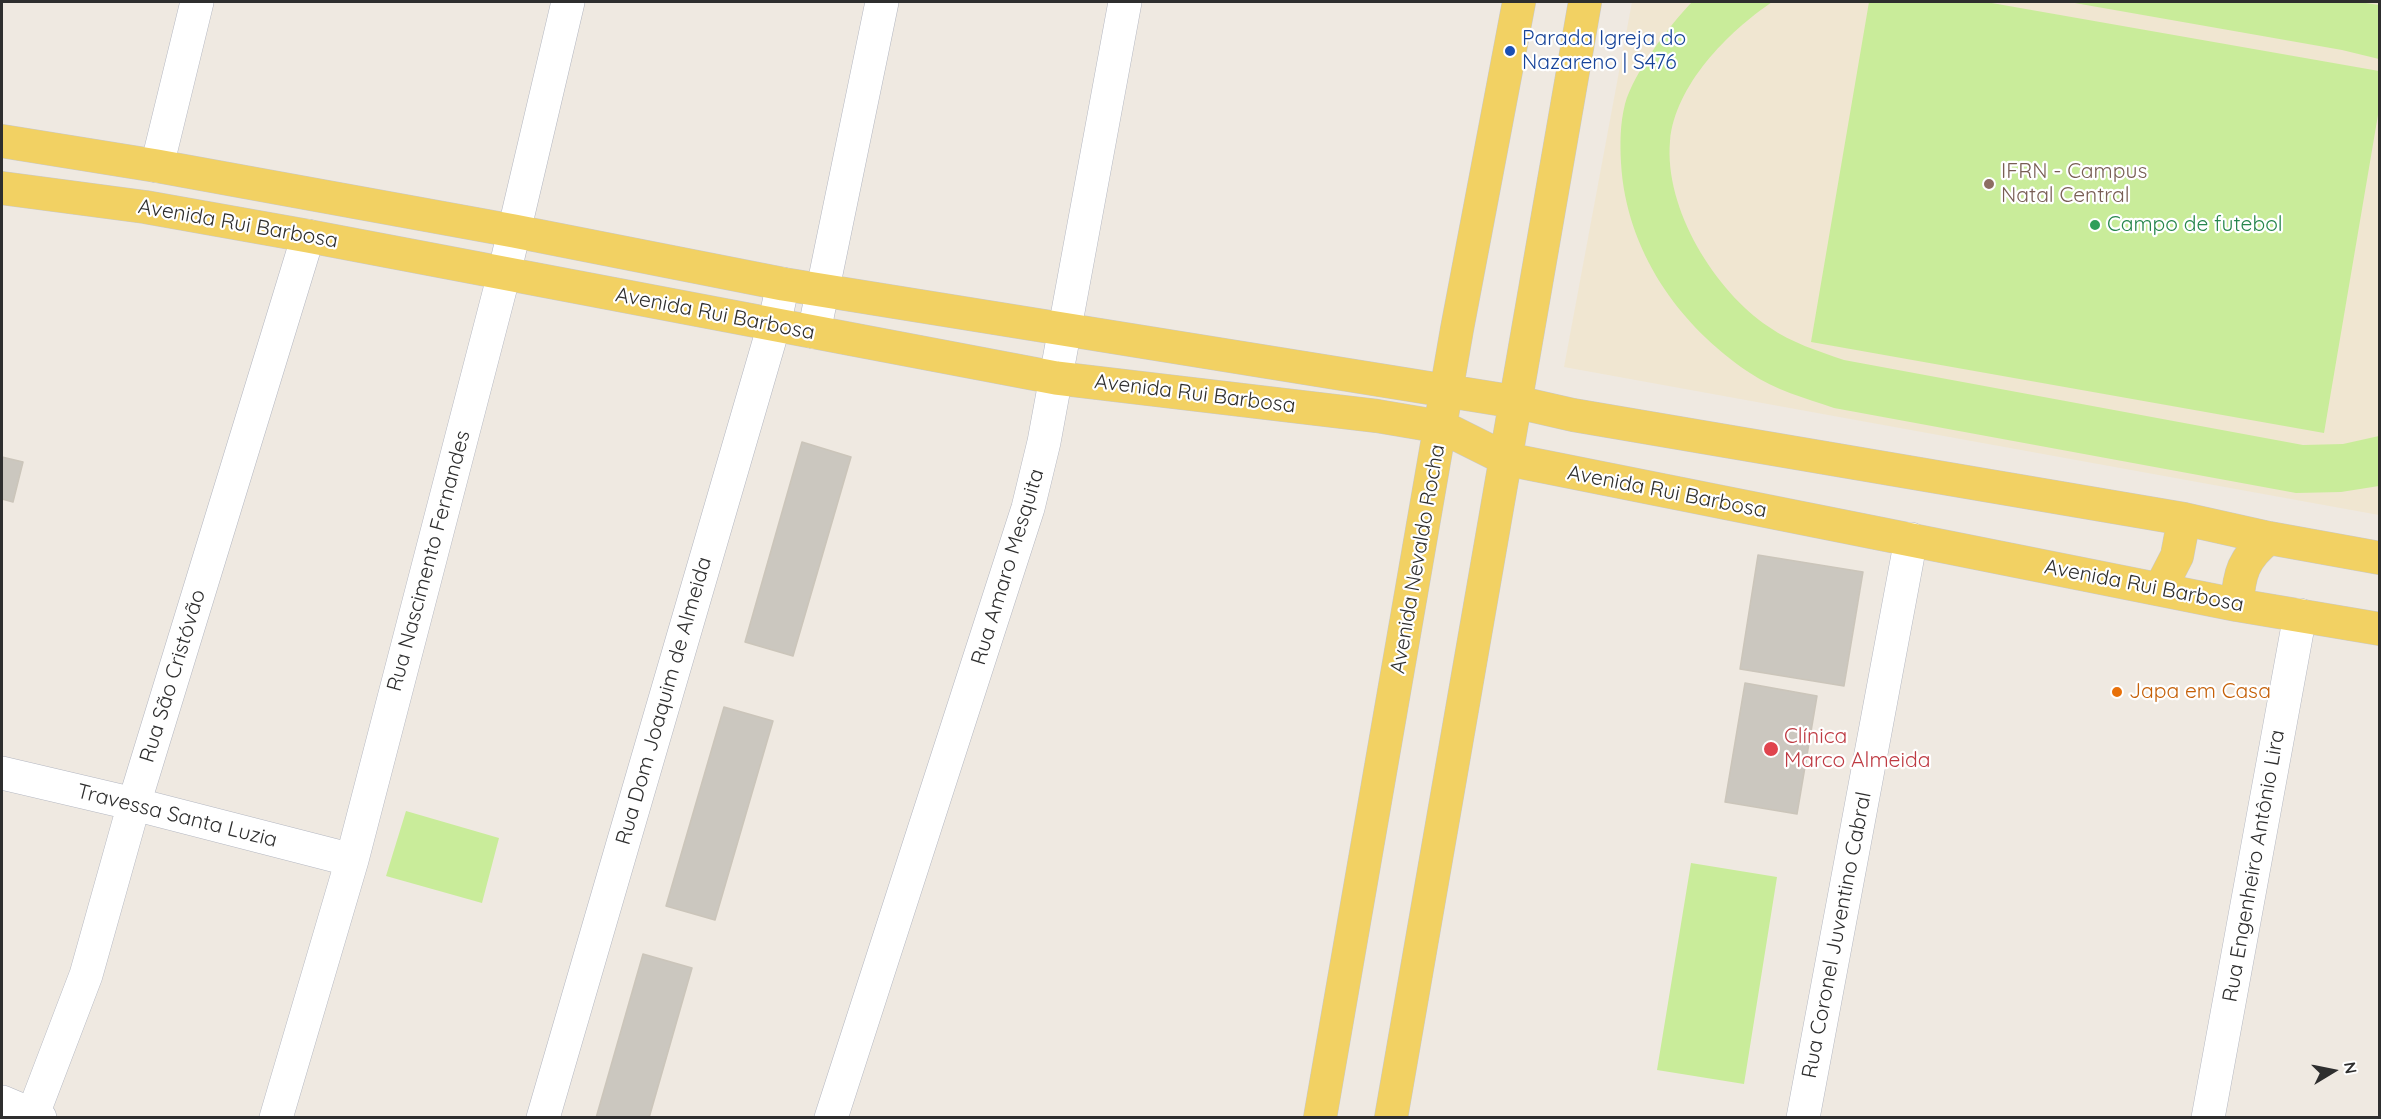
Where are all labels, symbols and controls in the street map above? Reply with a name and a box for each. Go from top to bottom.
place label: Parada Igreja do Nazareno | S476 [1522,26,1686,76]
marker: Parada Igreja do Nazareno | S476 [1503,44,1517,58]
place label: IFRN - Campus Natal Central [2001,159,2147,209]
marker: IFRN - Campus Natal Central [1982,177,1996,191]
street label: Avenida Rui Barbosa [136,194,340,254]
place label: Campo de futebol [2107,212,2283,238]
marker: Campo de futebol [2088,218,2102,232]
street label: Avenida Rui Barbosa [613,282,817,346]
street label: Avenida Rui Barbosa [1093,369,1297,419]
street label: Rua Nascimento Fernandes [382,428,476,694]
street label: Avenida Nevaldo Rocha [1385,442,1451,676]
street label: Avenida Rui Barbosa [1565,460,1769,524]
street label: Rua Amaro Mesquita [966,466,1050,668]
street label: Rua Dom Joaquim de Almeida [611,554,717,848]
street label: Avenida Rui Barbosa [2042,554,2246,618]
street label: Rua São Cristóvão [135,586,211,766]
place label: Japa em Casa [2129,679,2271,705]
marker: Japa em Casa [2110,685,2124,699]
place label: Clínica Marco Almeida [1784,724,1930,774]
street label: Rua Engenheiro Antônio Lira [2218,728,2290,1004]
marker: Clínica Marco Almeida [1762,740,1780,758]
street label: Travessa Santa Luzia [74,779,280,853]
street label: Rua Coronel Juventino Cabral [1797,790,1877,1080]
north arrow [2303,1041,2363,1101]
text: N [2340,1060,2362,1075]

